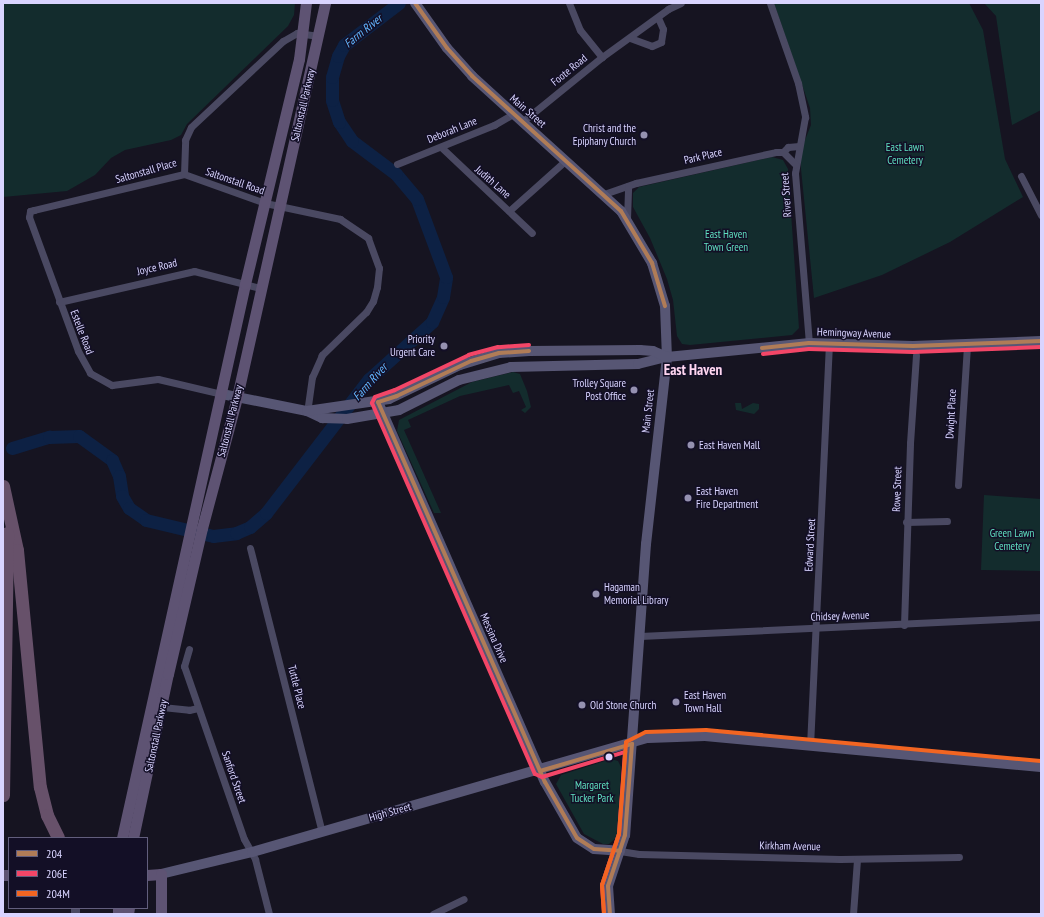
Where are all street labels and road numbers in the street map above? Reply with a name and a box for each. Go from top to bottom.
street label: Foote Road [548,51,590,89]
street label: Saltonstall Parkway [288,67,318,143]
street label: Main Street [507,92,549,130]
street label: Deborah Lane [425,114,479,146]
street label: Park Place [683,145,723,167]
street label: Saltonstall Place [114,156,178,186]
street label: Judith Lane [472,163,514,201]
street label: Saltonstall Road [204,165,266,197]
street label: River Street [778,172,794,218]
street label: Joyce Road [136,256,178,278]
street label: Estelle Road [67,308,97,356]
street label: Hemingway Avenue [816,325,892,341]
street label: Saltonstall Parkway [215,383,245,459]
street label: Main Street [639,389,657,433]
street label: Dwight Place [943,389,959,439]
street label: Rowe Street [890,466,904,512]
street label: Edward Street [802,518,818,572]
street label: Chidsey Avenue [810,608,870,624]
street label: Messina Drive [477,611,511,665]
street label: Tuttle Place [285,664,309,710]
street label: Saltonstall Parkway [142,698,170,774]
street label: Sanford Street [219,749,249,805]
street label: High Street [368,800,412,824]
street label: Kirkham Avenue [759,839,821,853]

